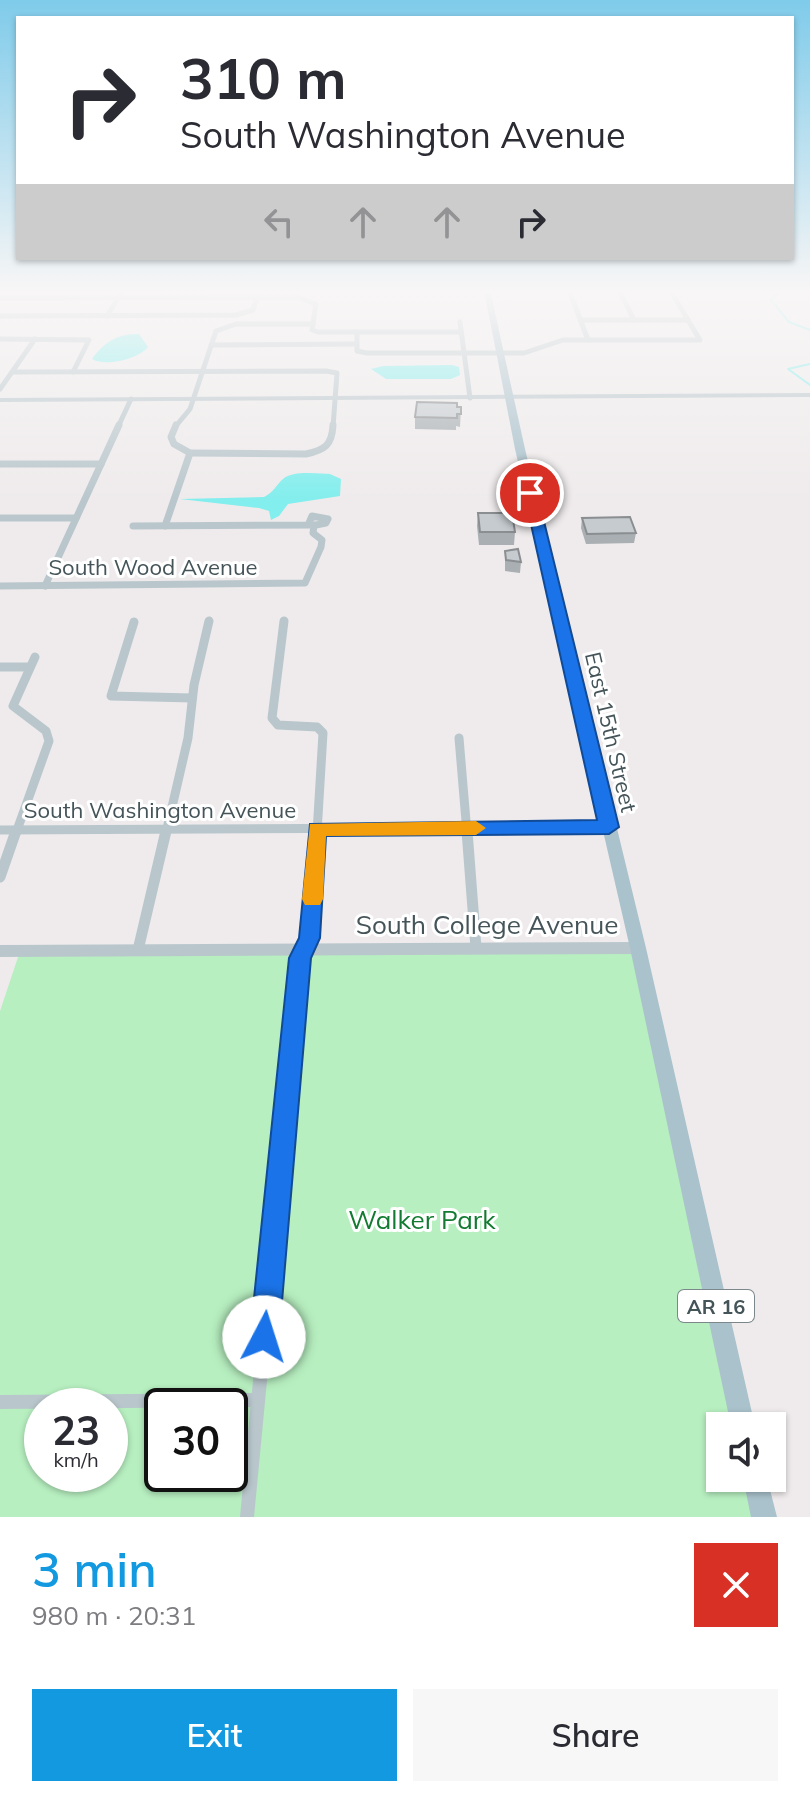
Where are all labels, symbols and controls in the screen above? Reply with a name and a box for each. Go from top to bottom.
text: 310 m [180,43,347,113]
icon: right [48,48,152,152]
text: South Washington Avenue [180,112,626,157]
icon: left [257,200,301,244]
icon: ahead [341,200,385,244]
icon: ahead [425,200,469,244]
icon: right [509,200,553,244]
pin [496,459,564,527]
icon: arrive [508,471,552,515]
street label: South Wood Avenue [48,553,258,581]
street label: East 15th Street [579,649,643,815]
street label: South Washington Avenue [24,796,296,824]
street label: South College Avenue [356,908,618,941]
park label: Walker Park [348,1203,496,1236]
road number: AR 16 [678,1290,754,1322]
position arrow [222,1295,306,1379]
speed limit sign: 30 [144,1388,248,1492]
text: 23 [52,1405,100,1455]
map controls [706,1412,786,1492]
button: sound [706,1412,786,1492]
text: km/h [53,1447,99,1472]
text: 3 min [32,1539,157,1599]
button: close [694,1543,778,1627]
text: 980 m · 20:31 [32,1599,196,1632]
button: Exit [32,1689,397,1781]
button: Share [413,1689,778,1781]

